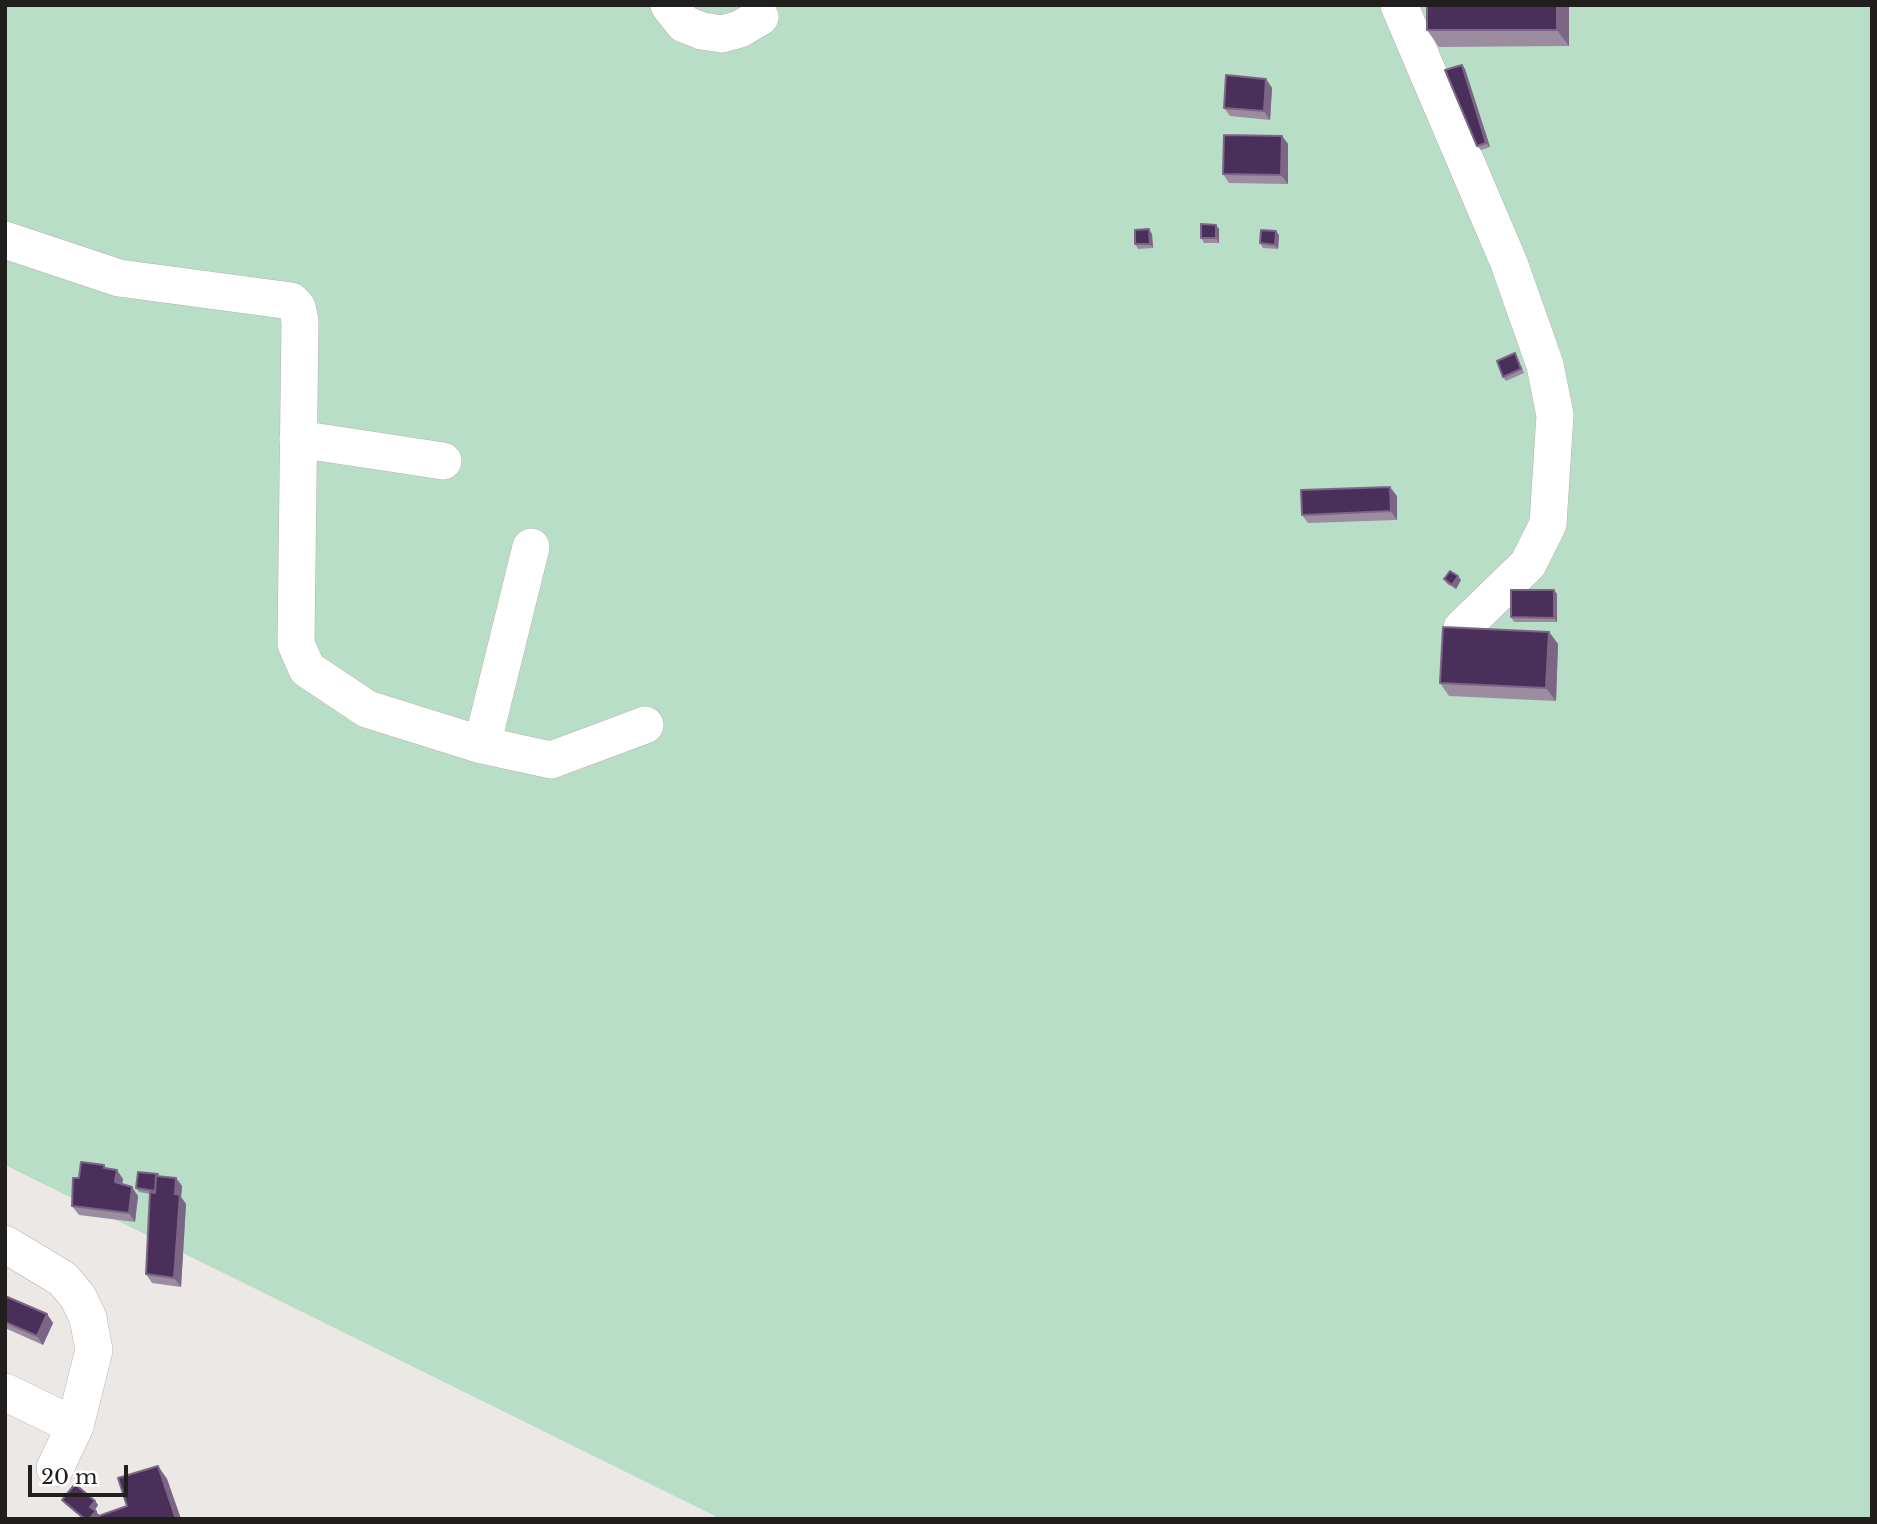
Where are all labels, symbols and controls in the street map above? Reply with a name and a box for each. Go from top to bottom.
scale bar [32,1450,131,1494]
text: 20 m [41,1464,98,1490]

